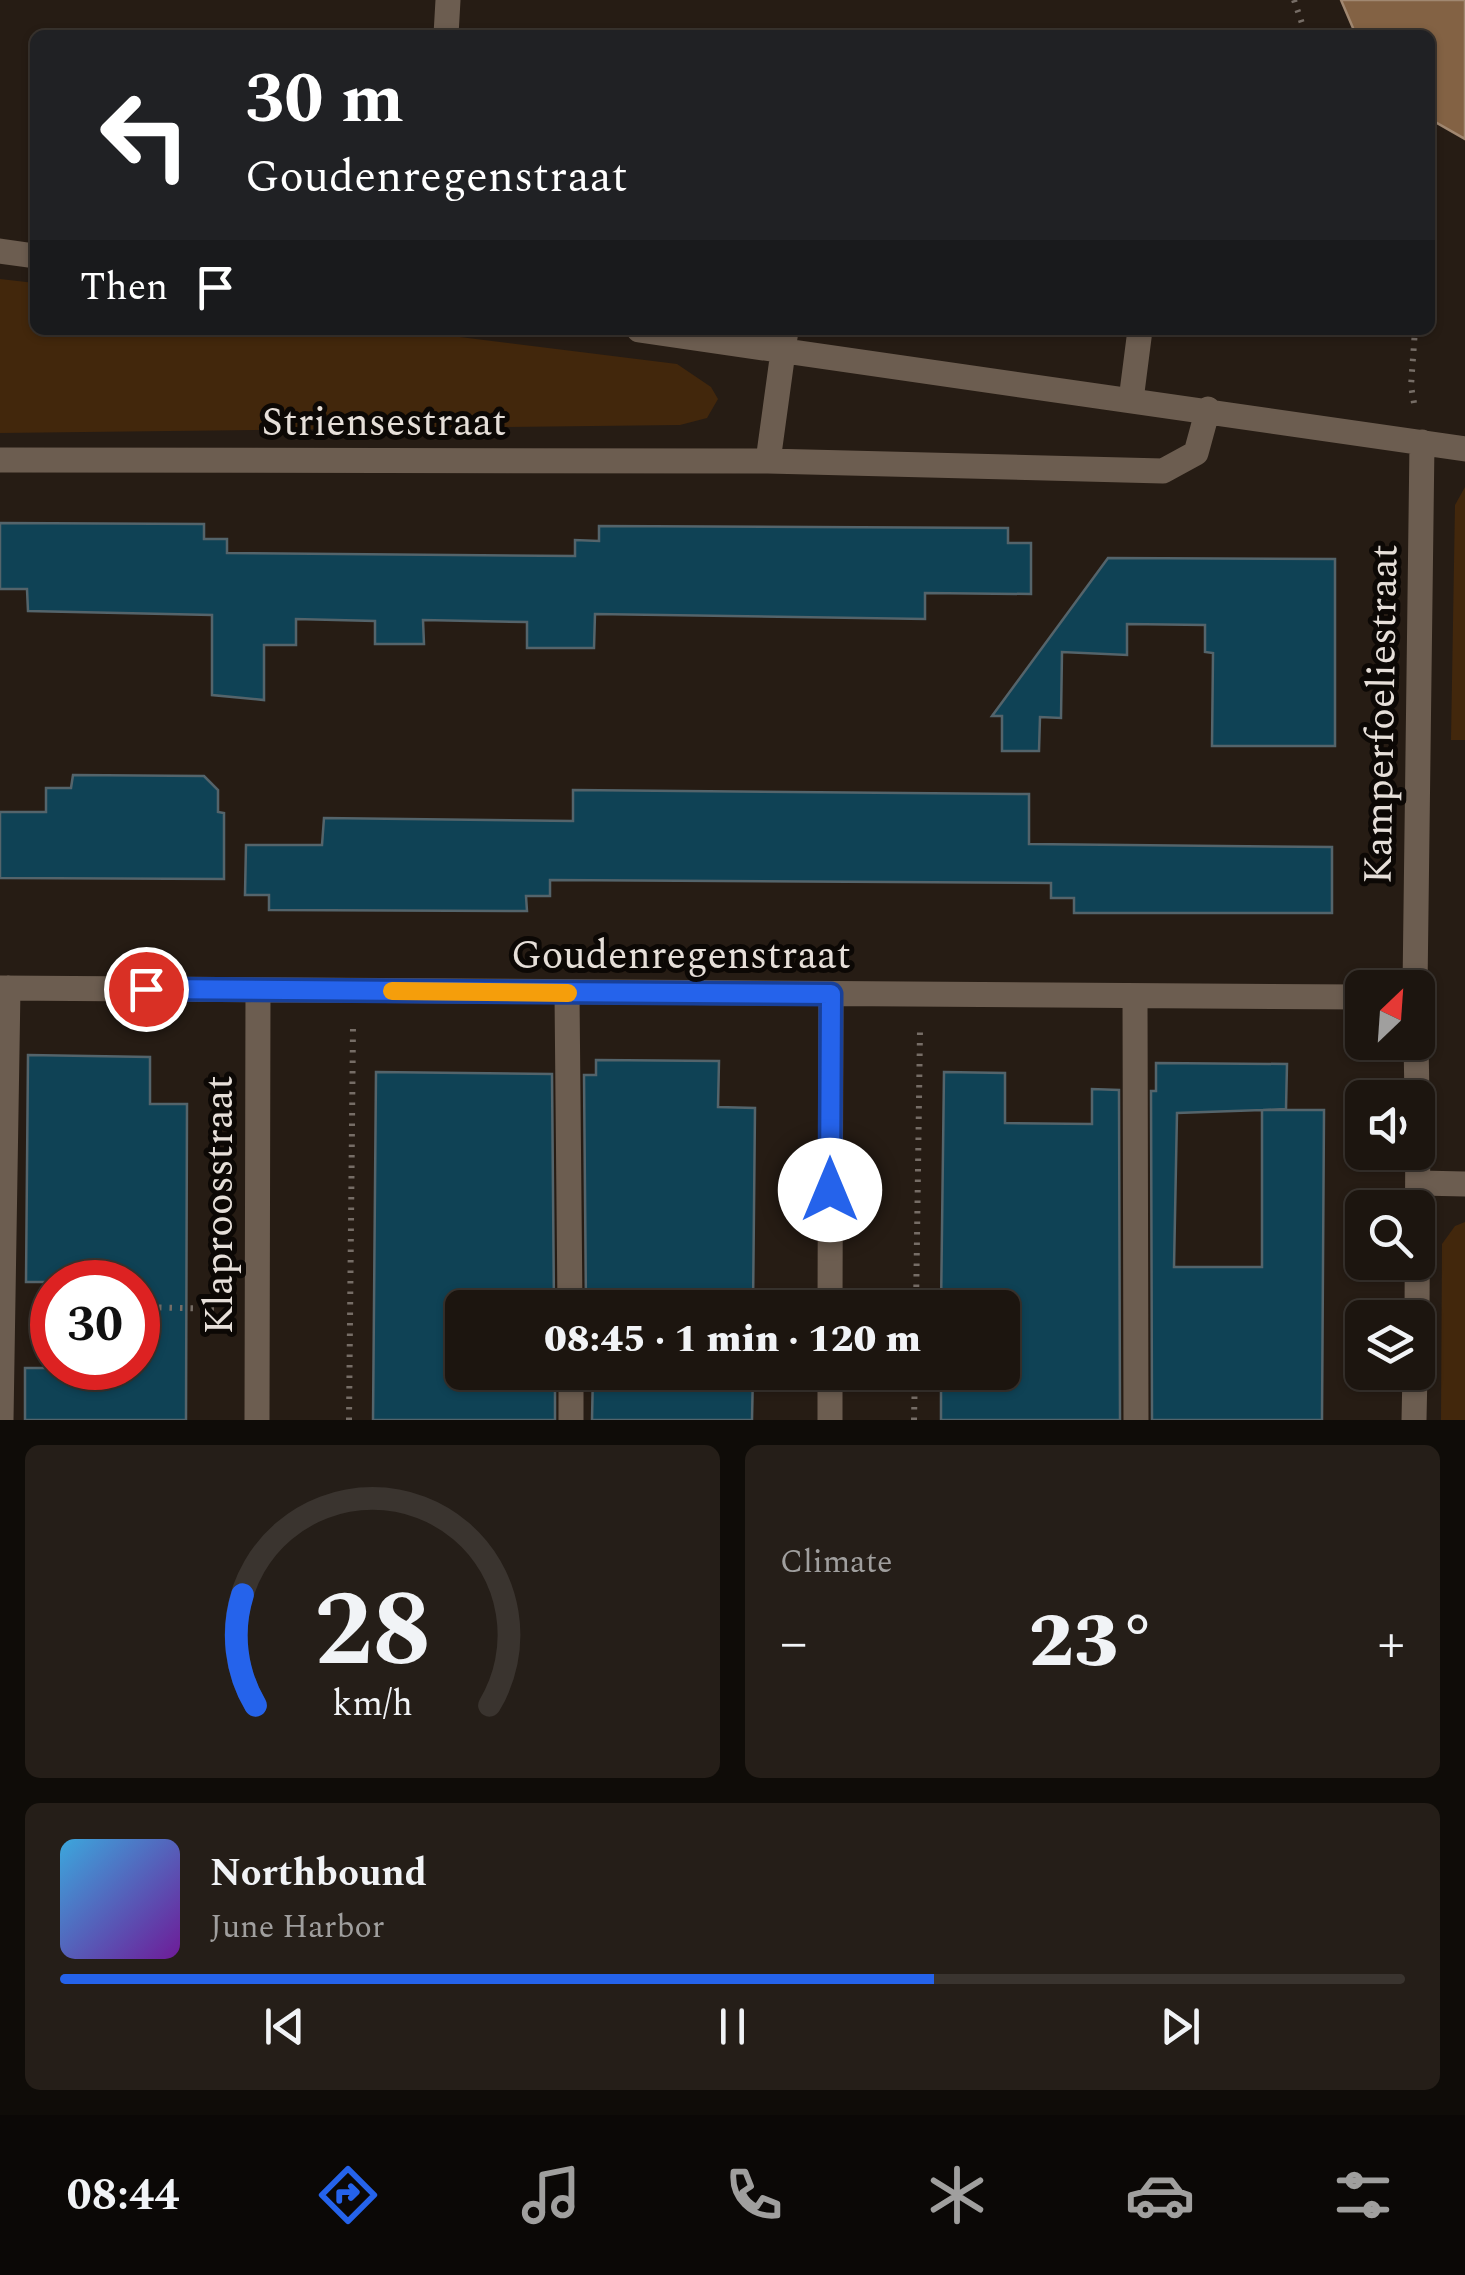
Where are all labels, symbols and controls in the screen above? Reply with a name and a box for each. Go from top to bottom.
text: 30 m [245,47,404,153]
icon: left [80,70,210,200]
text: Goudenregenstraat [245,143,628,212]
text: Then [80,259,168,317]
icon: arrive [188,260,243,315]
street label: Striensestraat [262,393,506,454]
street label: Kamperfoeliestraat [1349,544,1415,884]
street label: Goudenregenstraat [511,926,851,987]
pin [104,947,189,1032]
icon: arrive [119,962,174,1017]
north arrow [1345,970,1435,1060]
map controls [1345,970,1435,1390]
street label: Klaproosstraat [190,1075,251,1335]
button: sound [1345,1080,1435,1170]
position arrow [778,1138,882,1242]
button: search [1345,1190,1435,1280]
speed limit sign: 30 [30,1260,160,1390]
button: layers [1345,1300,1435,1390]
text: 08:45 · 1 min · 120 m [544,1311,921,1369]
text: Climate [780,1538,892,1587]
text: 28 [314,1553,431,1711]
text: 23° [1029,1586,1156,1700]
text: − [780,1602,808,1685]
text: + [1377,1602,1405,1685]
text: km/h [332,1677,413,1732]
text: Northbound [210,1845,427,1903]
text: June Harbor [210,1903,385,1952]
icon: previous [257,1999,312,2054]
icon: pause [705,1999,760,2054]
icon: next [1153,1999,1208,2054]
icon: directions [313,2160,383,2230]
icon: music [516,2160,586,2230]
icon: phone [719,2160,789,2230]
icon: climate [922,2160,992,2230]
icon: car [1125,2160,1195,2230]
icon: filters [1328,2160,1398,2230]
text: 08:44 [67,2161,180,2230]

